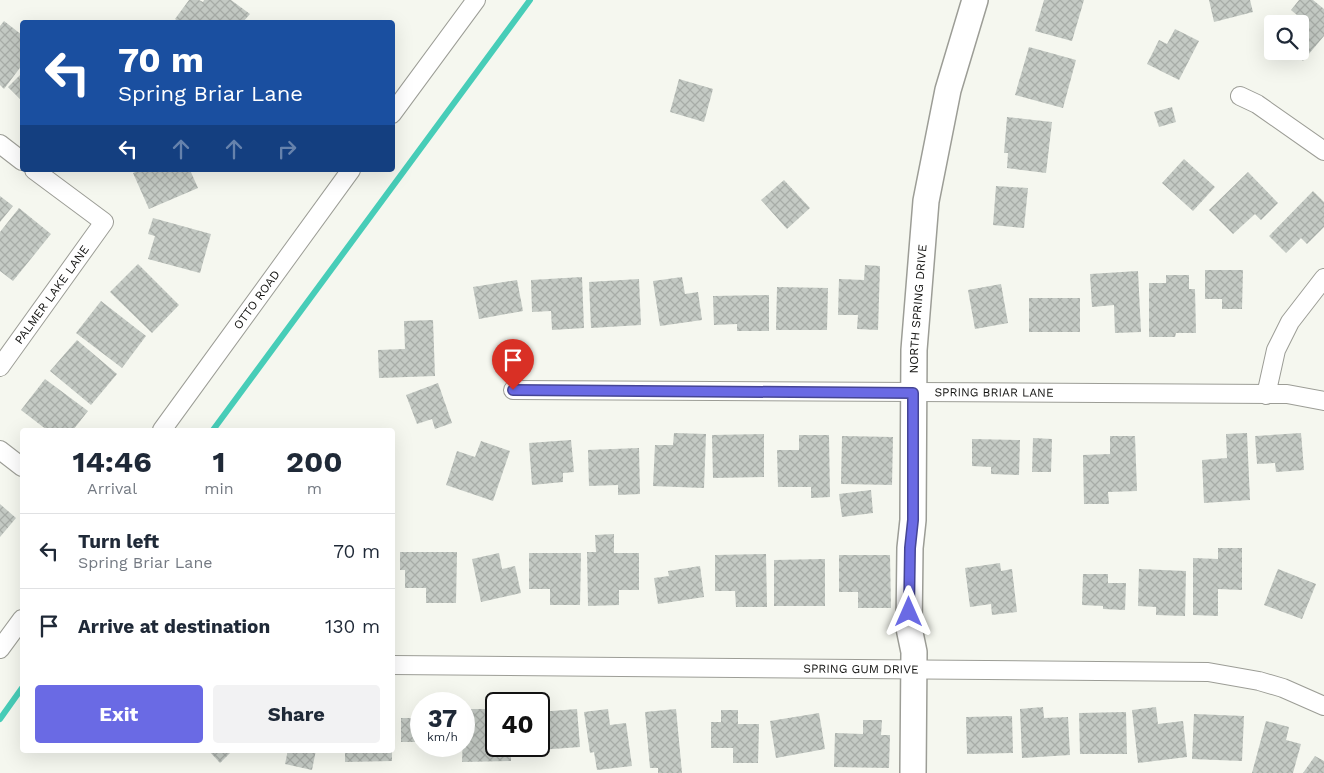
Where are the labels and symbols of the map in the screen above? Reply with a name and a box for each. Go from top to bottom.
street label: PALMER LAKE LANE [12,242,92,347]
street label: NORTH SPRING DRIVE [907,243,930,373]
street label: OTTO ROAD [231,268,283,332]
pin [492,339,534,390]
street label: SPRING BRIAR LANE [934,385,1054,400]
position arrow [882,585,934,637]
street label: SPRING GUM DRIVE [803,662,919,677]
speed limit sign: 40 [485,692,550,757]

